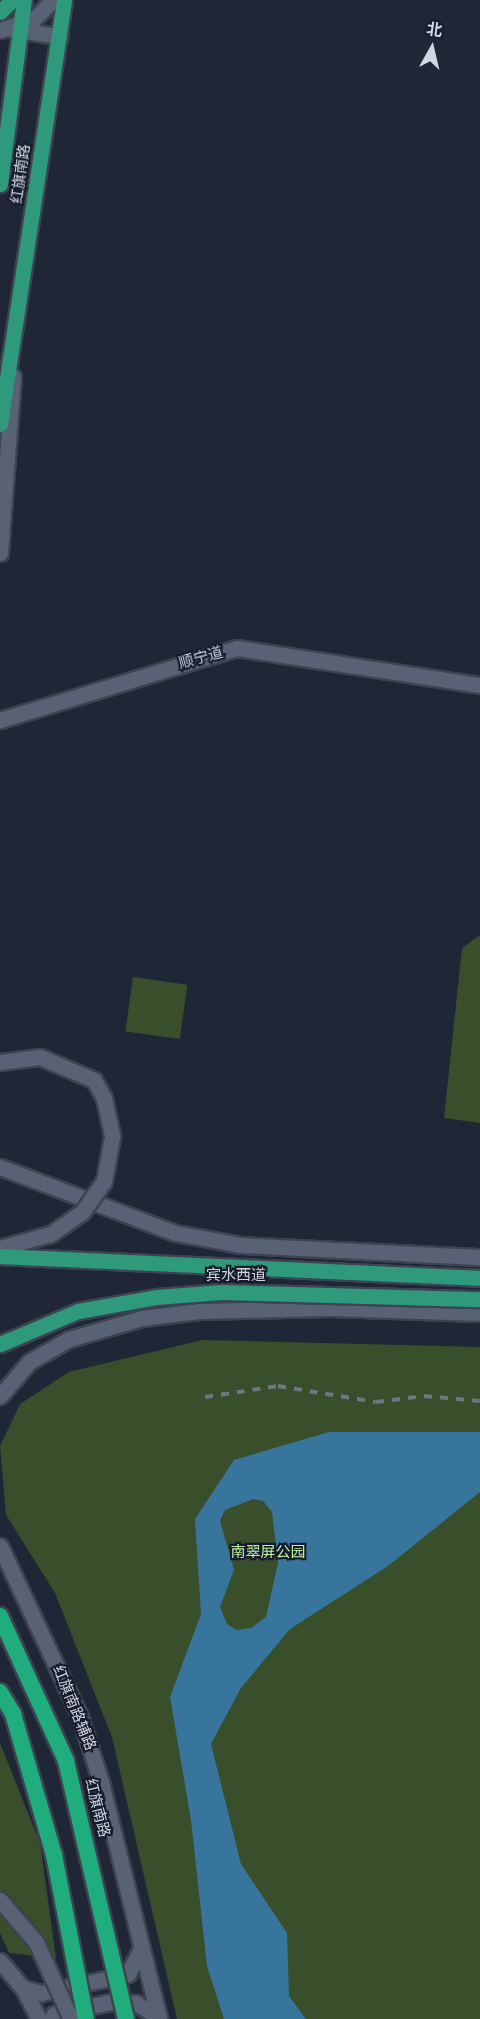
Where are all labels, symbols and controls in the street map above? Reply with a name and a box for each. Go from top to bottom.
north arrow [402,18,462,78]
text: 北 [425,19,444,40]
street label: 红旗南路 [8,143,34,205]
street label: 顺宁道 [177,643,225,673]
street label: 宾水西道 [206,1267,266,1285]
park label: 南翠屏公园 [231,1544,305,1562]
street label: 红旗南路辅路 [49,1663,99,1753]
street label: 红旗南路 [81,1777,113,1839]

